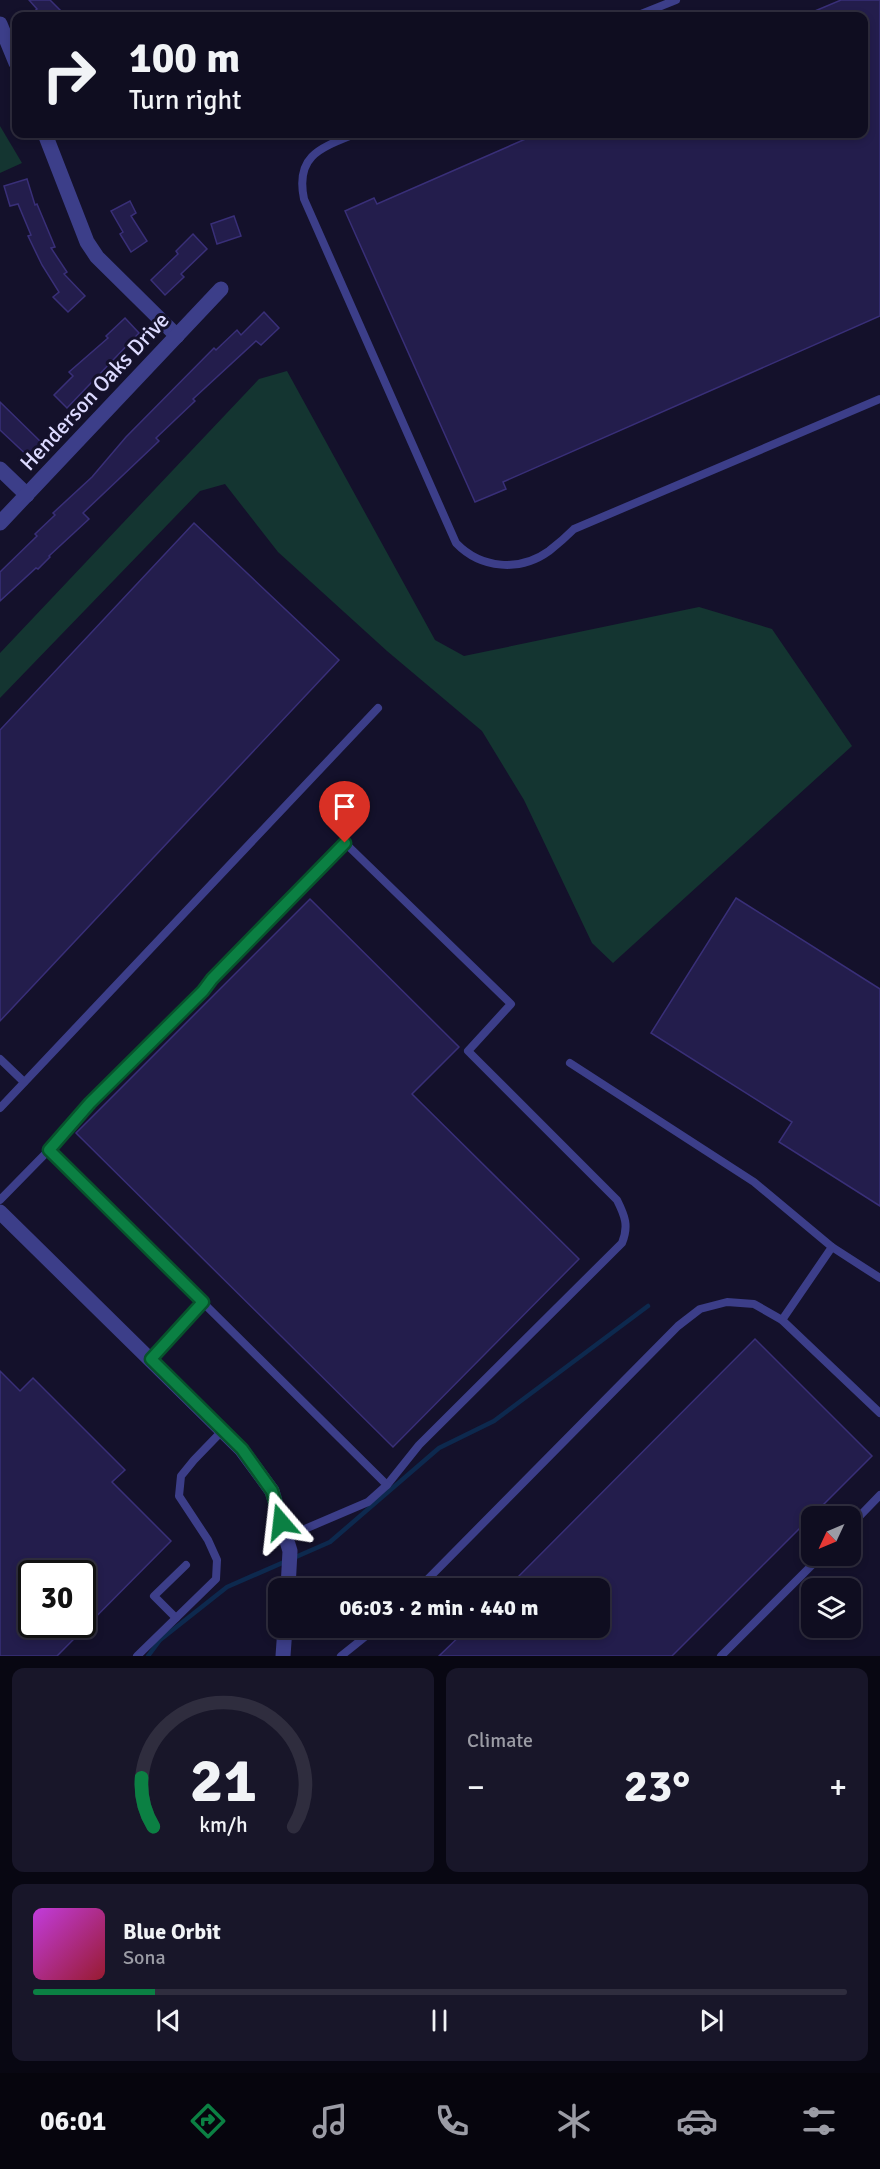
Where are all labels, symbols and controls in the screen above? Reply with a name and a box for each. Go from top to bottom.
text: 100 m [129,33,240,84]
icon: right [30,36,108,114]
text: Turn right [129,84,242,117]
street label: Henderson Oaks Drive [14,307,175,476]
pin [319,781,370,843]
icon: arrive [328,790,361,823]
position arrow [249,1490,313,1554]
north arrow [801,1506,861,1566]
map controls [801,1506,861,1638]
speed limit sign: 30 [18,1560,96,1638]
button: layers [801,1578,861,1638]
text: 06:03 · 2 min · 440 m [339,1594,539,1621]
text: Climate [467,1728,533,1753]
text: 21 [189,1742,257,1819]
text: 23° [624,1759,690,1814]
text: − [467,1767,485,1808]
text: + [829,1767,847,1808]
text: km/h [199,1812,247,1838]
text: Blue Orbit [123,1918,221,1945]
text: Sona [123,1945,166,1970]
icon: previous [152,2004,185,2037]
icon: pause [423,2004,456,2037]
icon: next [695,2004,728,2037]
icon: directions [187,2100,229,2142]
icon: music [309,2100,351,2142]
icon: phone [431,2100,473,2142]
icon: climate [553,2100,595,2142]
icon: car [676,2100,718,2142]
icon: filters [798,2100,840,2142]
text: 06:01 [40,2105,106,2138]

